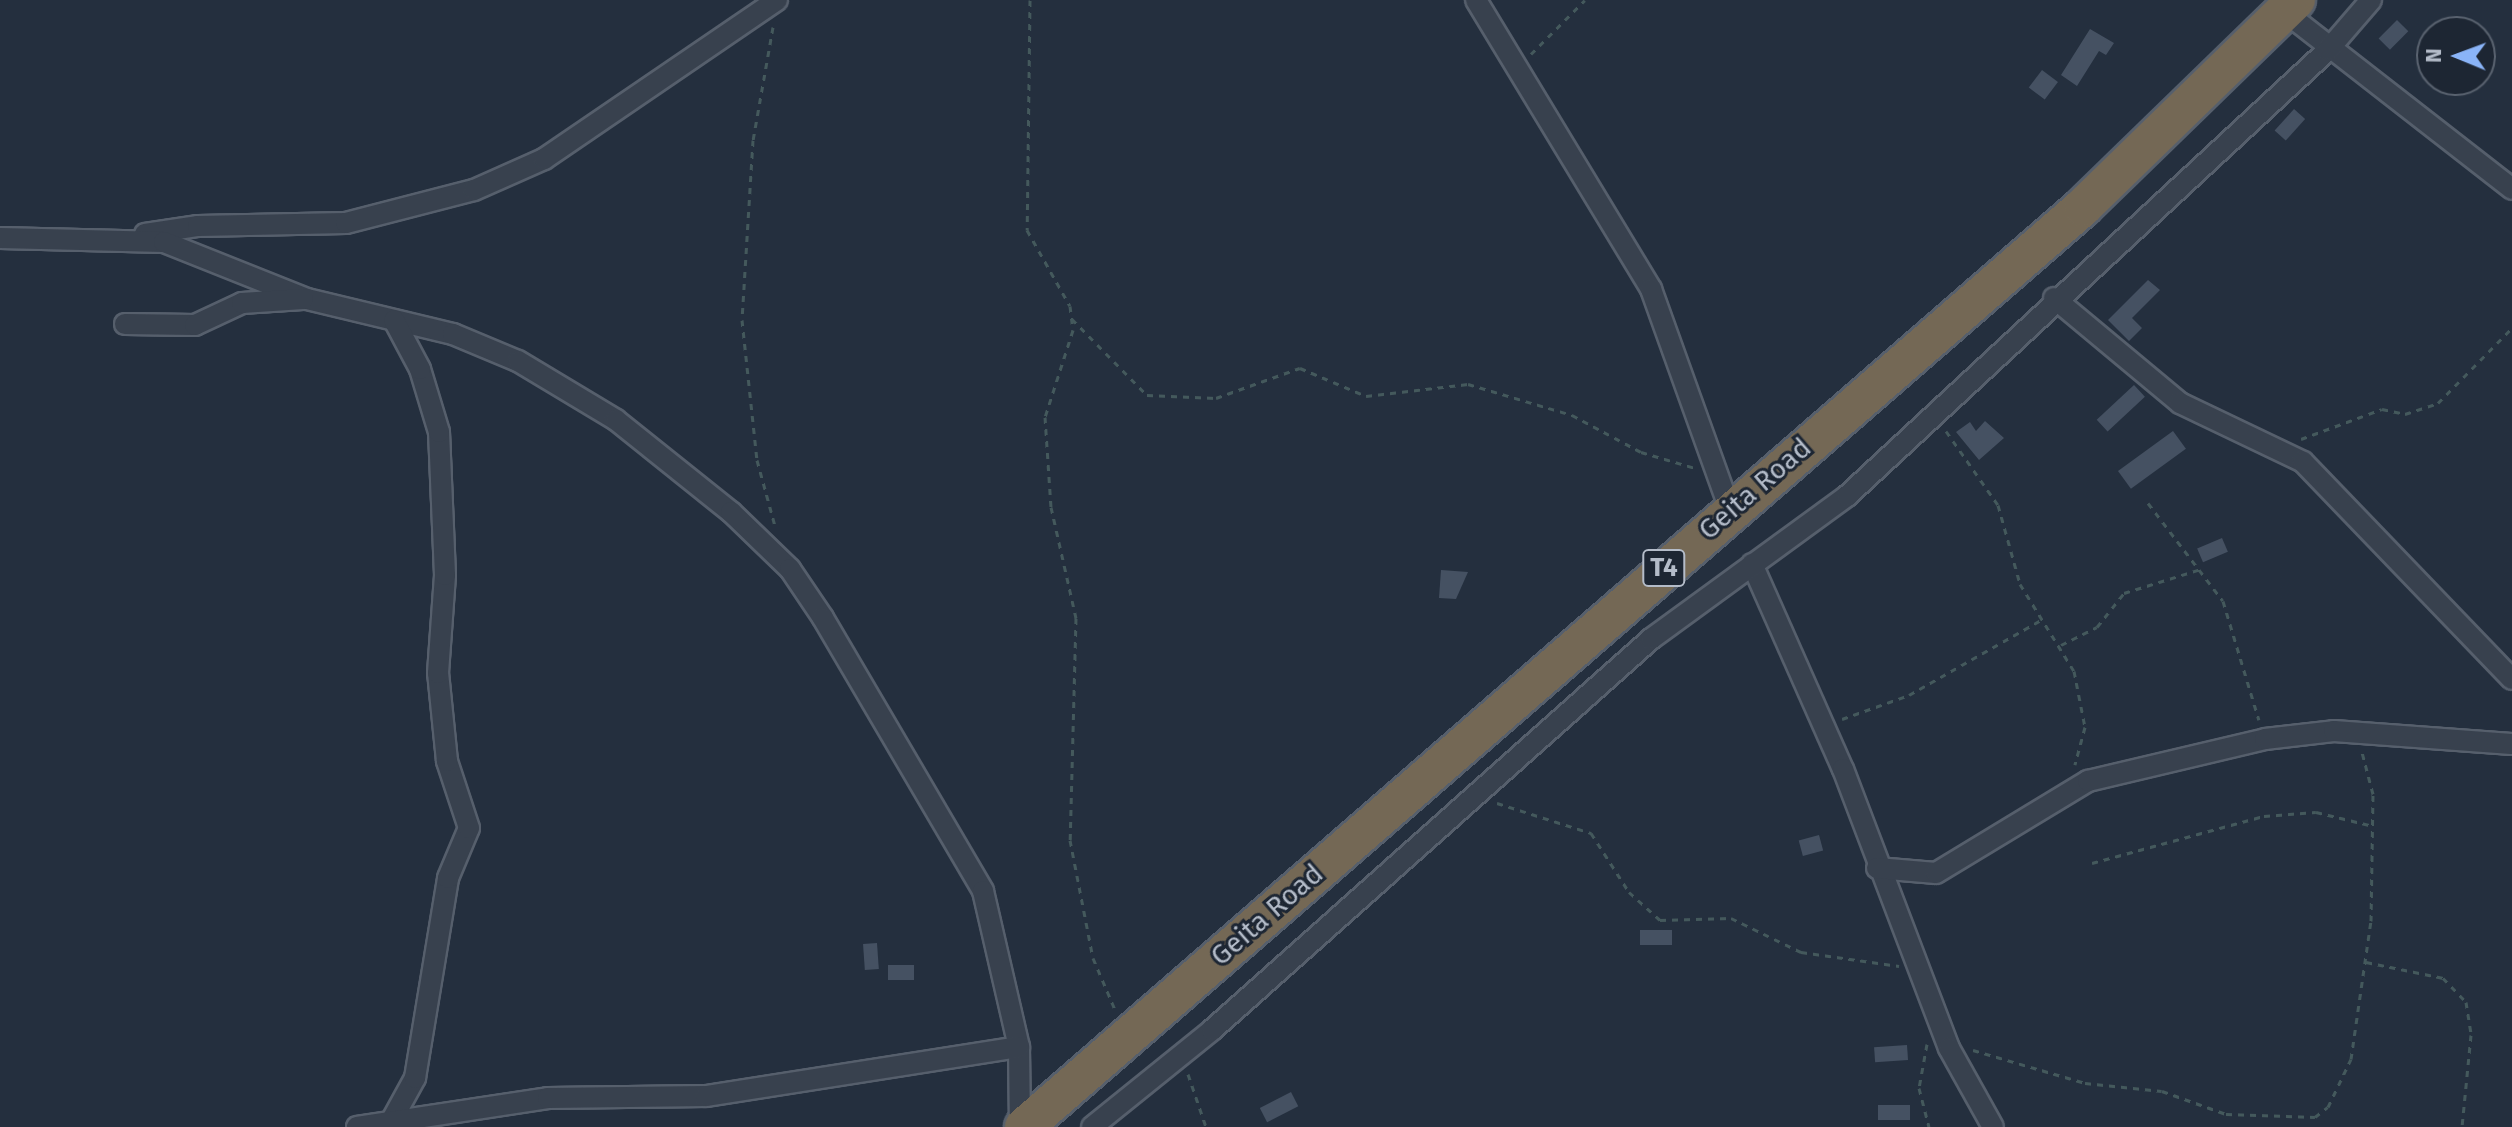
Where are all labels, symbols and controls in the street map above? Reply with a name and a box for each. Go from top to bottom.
north arrow [2416,16,2496,96]
text: N [2420,48,2447,63]
street label: Geita Road [1692,431,1818,547]
road number: T4 [1642,546,1686,590]
street label: Geita Road [1204,857,1330,973]

